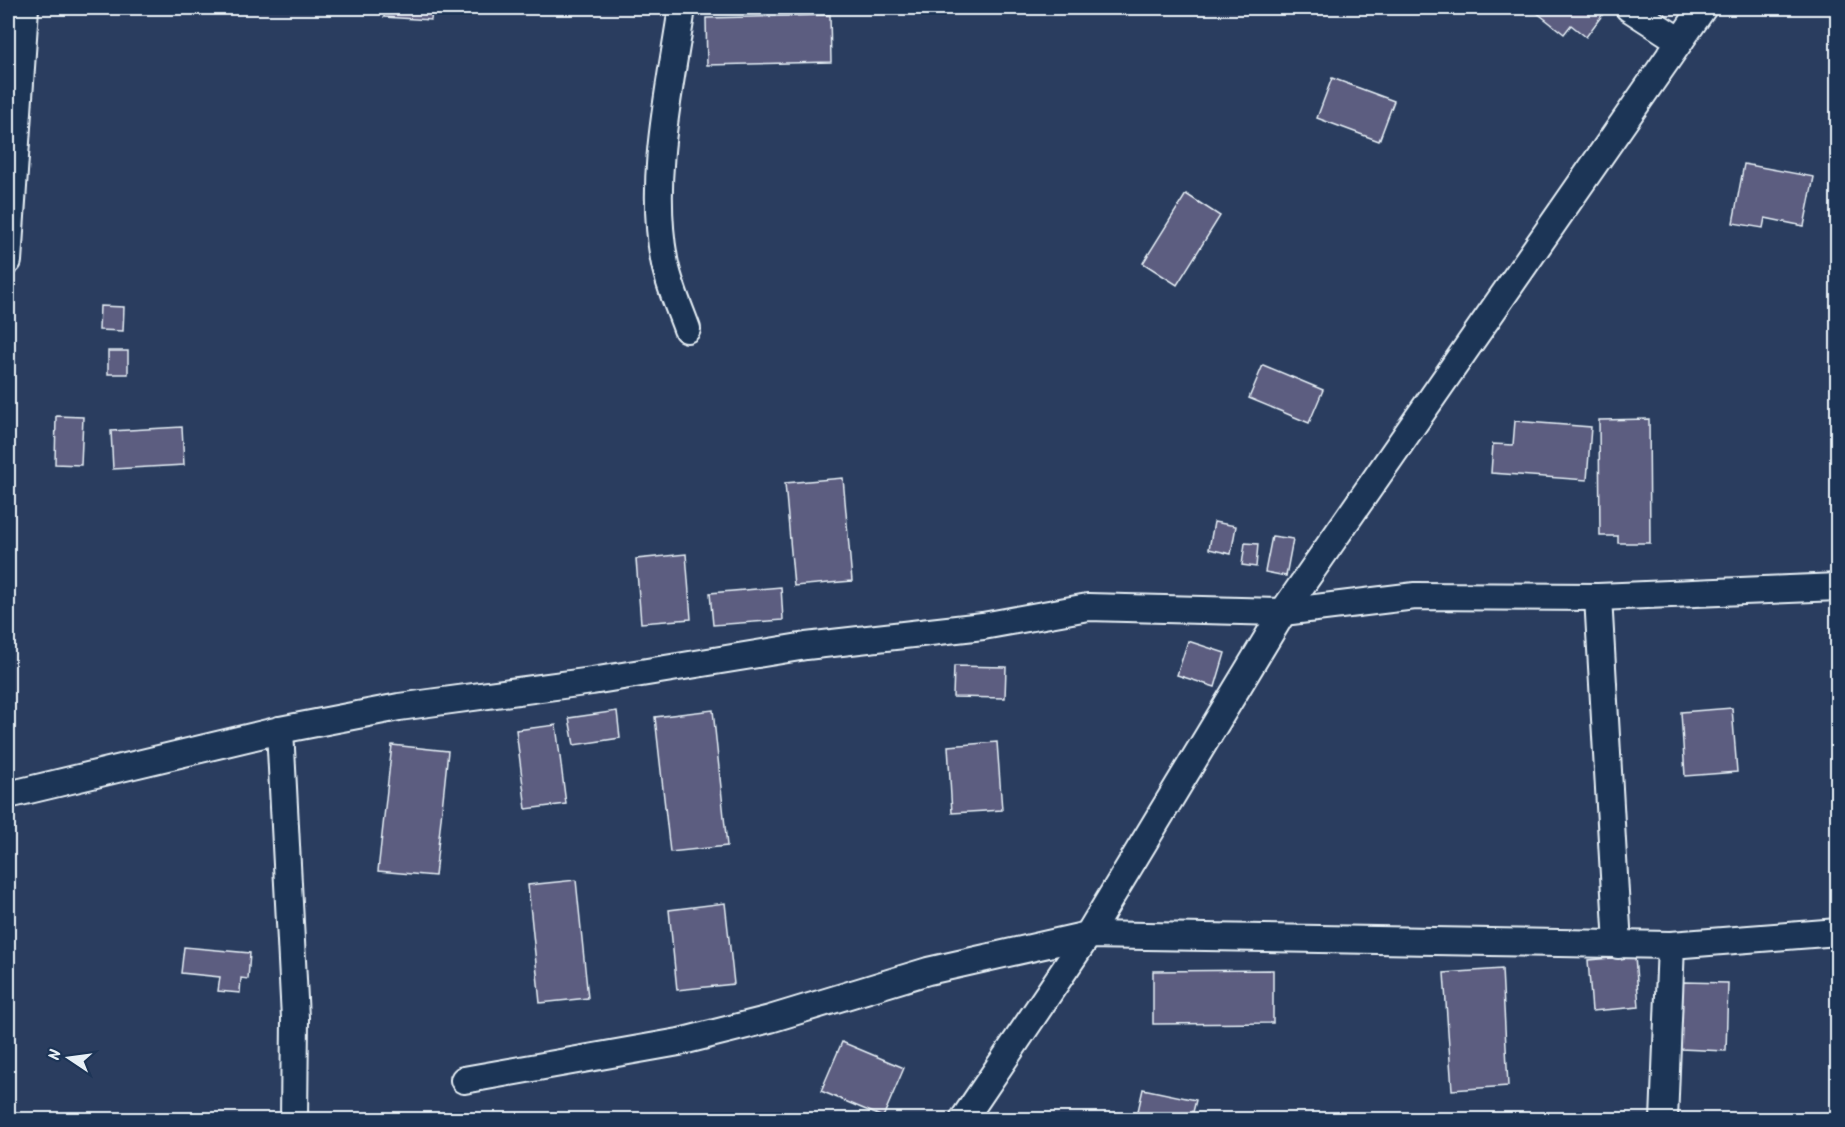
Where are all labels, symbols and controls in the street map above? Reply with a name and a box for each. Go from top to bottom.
north arrow [39,1028,99,1088]
text: N [43,1047,69,1063]

